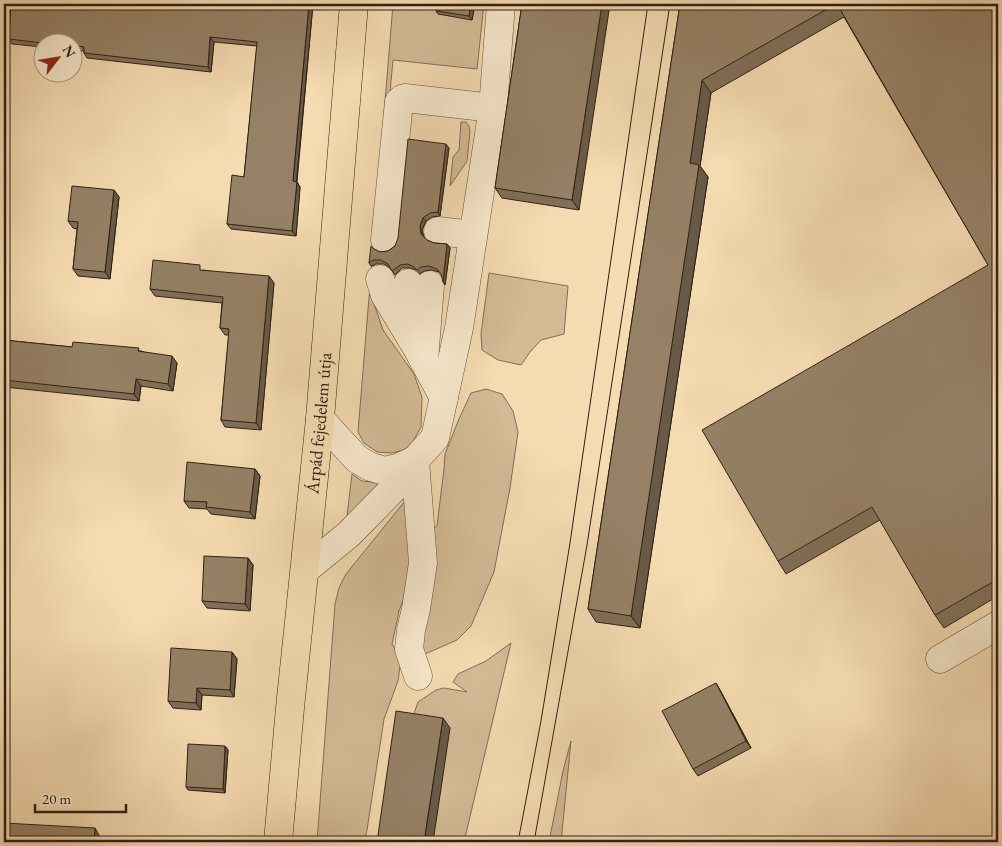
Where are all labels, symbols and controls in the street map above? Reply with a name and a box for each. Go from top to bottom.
north arrow [32,32,82,82]
text: N [59,42,80,61]
street label: Árpád fejedelem útja [300,350,336,496]
scale bar [35,781,126,813]
text: 20 m [42,789,71,808]

